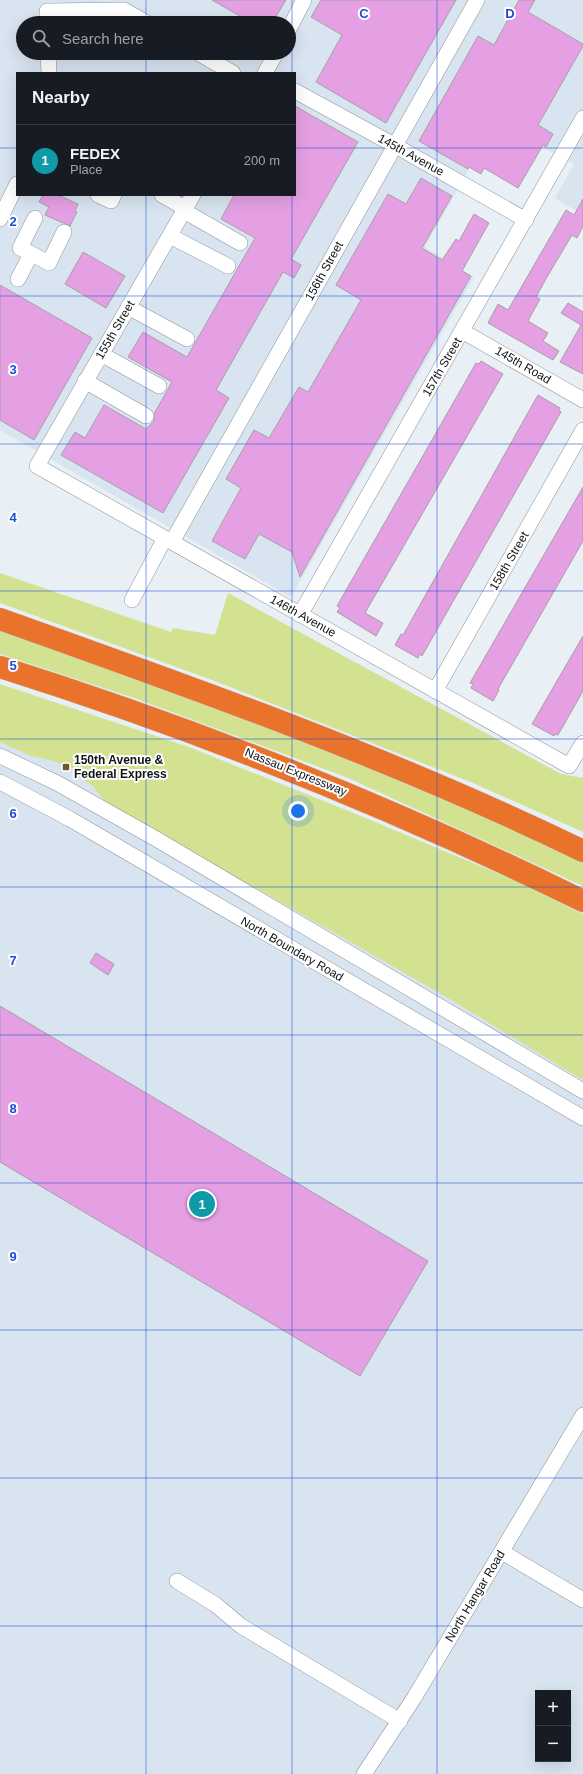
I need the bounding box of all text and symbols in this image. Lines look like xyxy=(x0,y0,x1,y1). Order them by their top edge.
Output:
text: C xyxy=(359,6,369,21)
text: D xyxy=(505,6,515,21)
search box xyxy=(16,16,296,60)
icon: search xyxy=(30,27,52,49)
text: Search here xyxy=(62,30,144,47)
text: Nearby xyxy=(32,88,90,107)
street label: 145th Avenue xyxy=(376,131,447,179)
text: FEDEX xyxy=(70,145,120,162)
text: 1 xyxy=(41,153,49,168)
text: 200 m xyxy=(244,153,280,168)
text: Place xyxy=(70,162,103,177)
text: 2 xyxy=(9,214,17,229)
street label: 156th Street xyxy=(302,238,346,303)
street label: 155th Street xyxy=(93,298,138,362)
street label: 157th Street xyxy=(420,335,465,399)
street label: 145th Road xyxy=(493,343,553,387)
text: 3 xyxy=(9,362,17,377)
text: 4 xyxy=(9,510,17,525)
street label: 158th Street xyxy=(487,529,532,593)
street label: 146th Avenue xyxy=(268,592,339,640)
text: 5 xyxy=(9,658,17,673)
street label: Nassau Expressway xyxy=(243,745,349,799)
place label: 150th Avenue & Federal Express xyxy=(74,753,167,781)
marker: 150th Avenue & Federal Express xyxy=(61,762,71,772)
your location xyxy=(288,801,308,821)
text: 6 xyxy=(9,806,17,821)
street label: North Boundary Road xyxy=(238,914,346,984)
text: 7 xyxy=(9,953,17,968)
text: 8 xyxy=(9,1101,17,1116)
pin: 1 xyxy=(189,1189,215,1219)
text: 9 xyxy=(9,1249,17,1264)
street label: North Hangar Road xyxy=(442,1548,508,1644)
map controls xyxy=(535,1690,571,1762)
button: + xyxy=(535,1690,571,1726)
button: − xyxy=(535,1726,571,1762)

